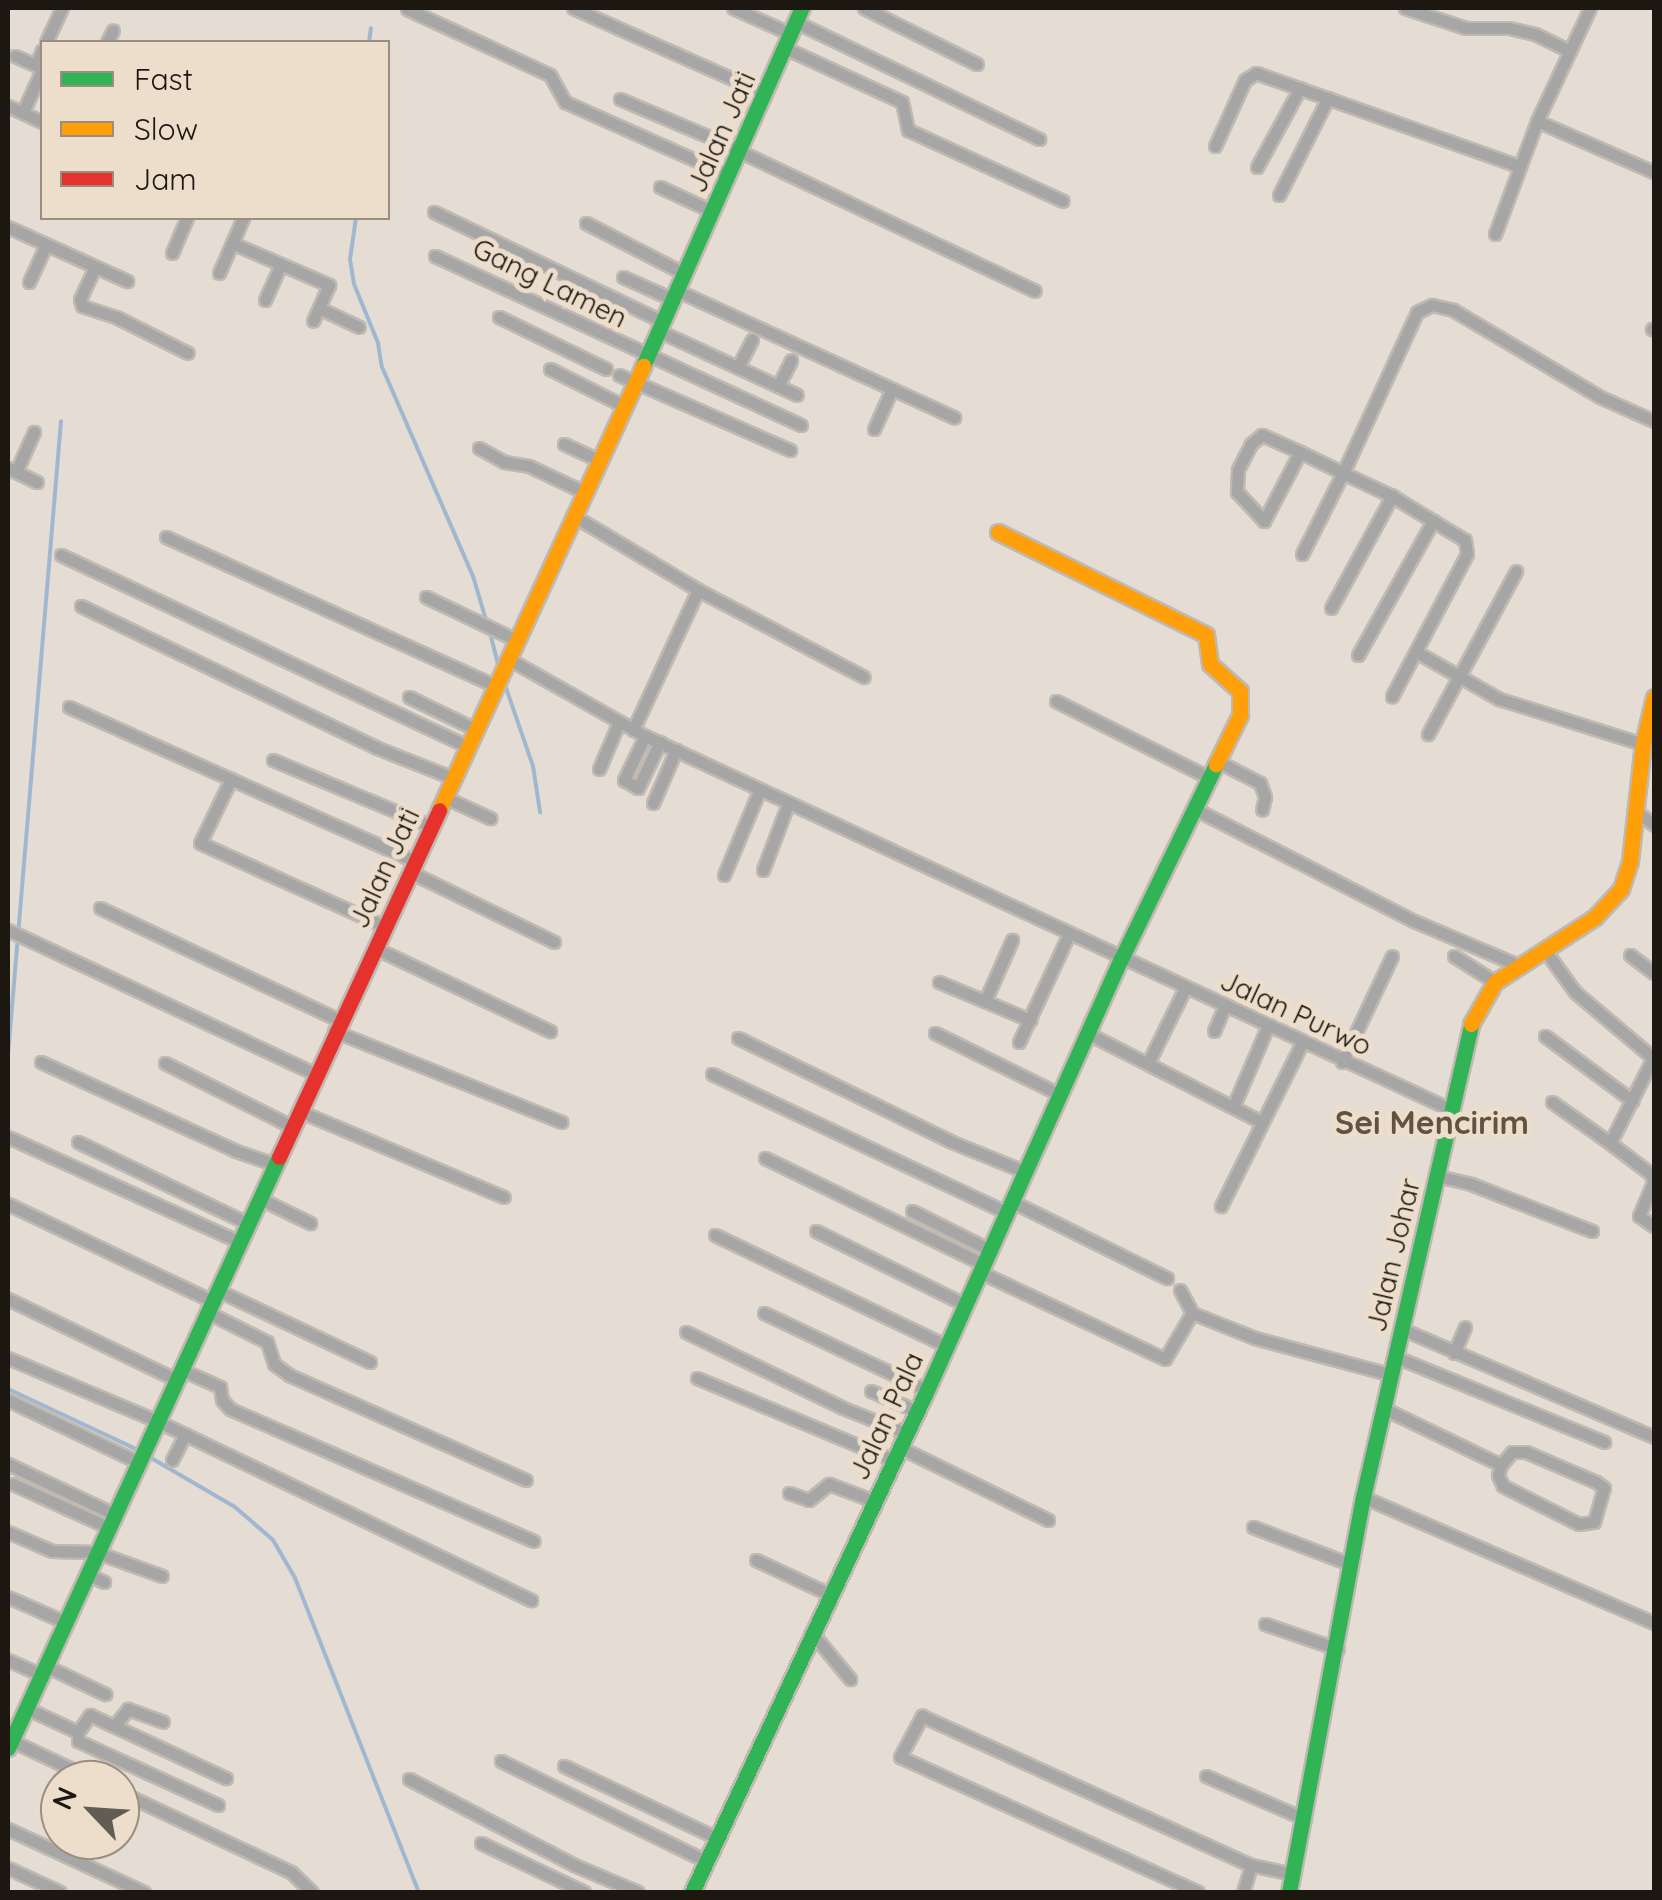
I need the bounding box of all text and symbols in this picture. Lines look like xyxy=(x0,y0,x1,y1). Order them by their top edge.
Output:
legend xyxy=(40,40,390,220)
text: Fast xyxy=(134,60,193,98)
street label: Jalan Jati xyxy=(679,66,763,198)
text: Slow xyxy=(134,110,198,148)
text: Jam xyxy=(134,160,197,198)
street label: Gang Lamen xyxy=(467,231,633,335)
street label: Jalan Jati xyxy=(342,803,426,933)
street label: Jalan Purwo xyxy=(1215,963,1377,1063)
district label: Sei Mencirim xyxy=(1335,1103,1529,1141)
street label: Jalan Johar xyxy=(1359,1175,1427,1335)
street label: Jalan Pala xyxy=(842,1347,930,1485)
north arrow xyxy=(40,1760,140,1860)
text: N xyxy=(44,1781,84,1815)

